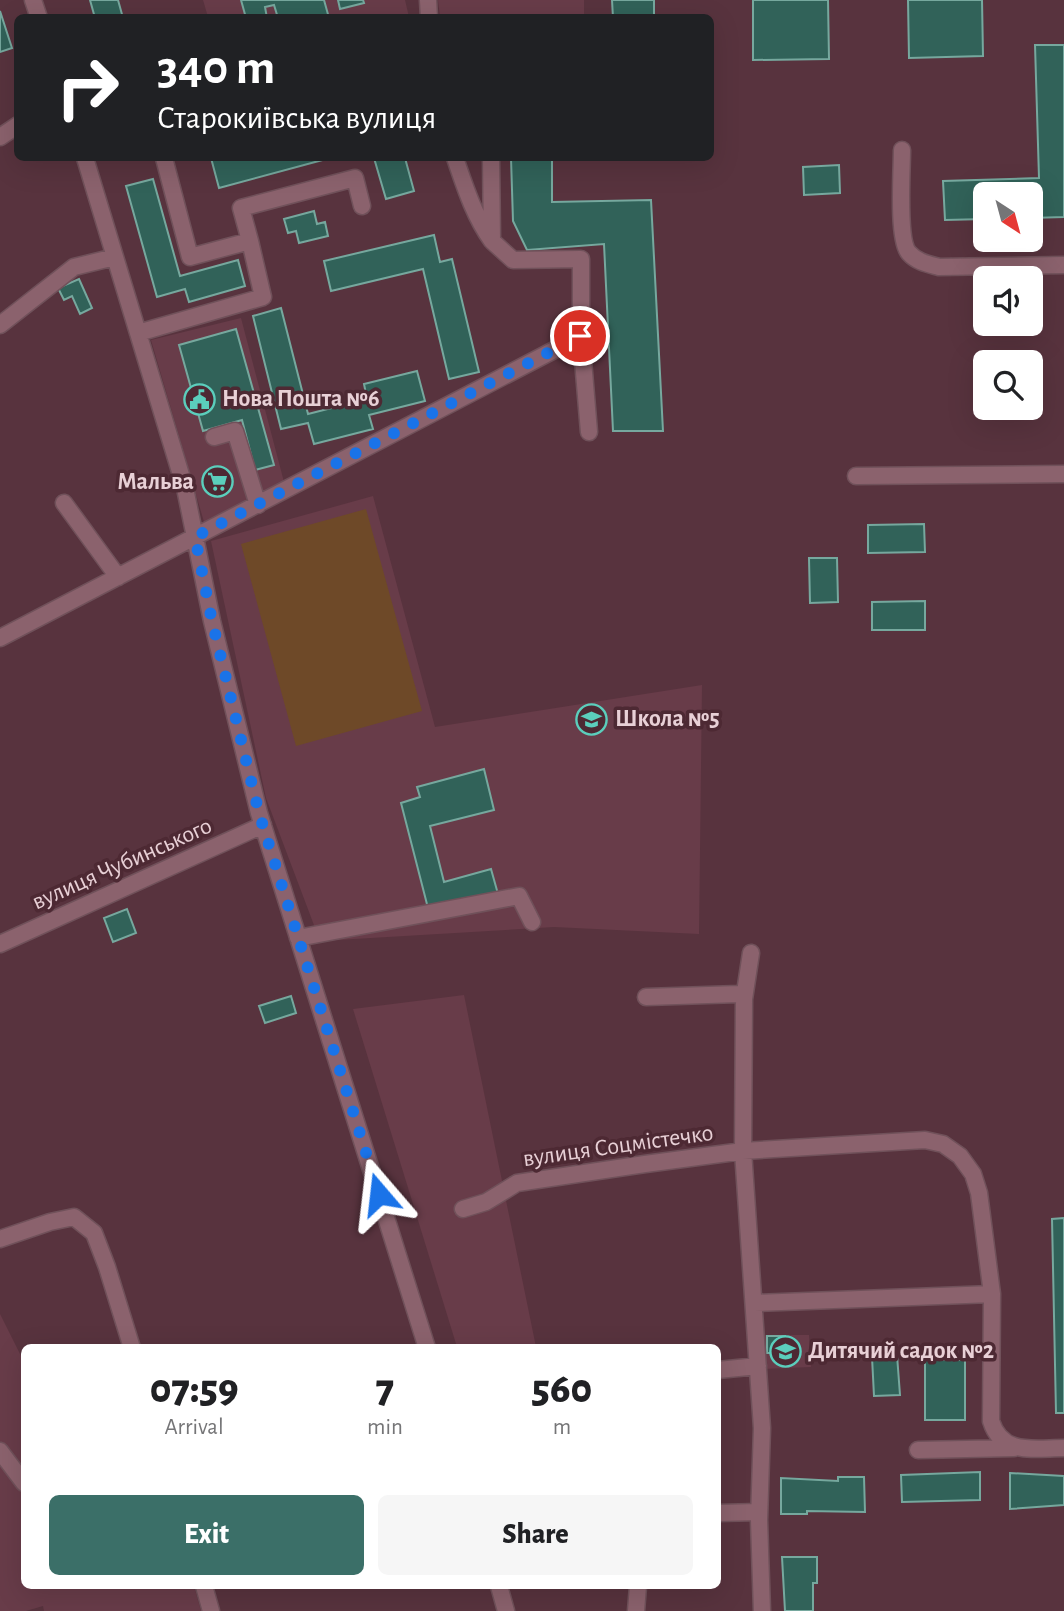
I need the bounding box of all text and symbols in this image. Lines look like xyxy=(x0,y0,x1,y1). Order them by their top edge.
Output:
icon: right xyxy=(42,42,133,133)
text: 340 m xyxy=(157,44,275,93)
text: Старокиївська вулиця xyxy=(157,102,436,134)
north arrow xyxy=(973,182,1043,252)
map controls xyxy=(973,182,1043,420)
button: sound xyxy=(973,266,1043,336)
pin xyxy=(550,306,610,366)
icon: arrive xyxy=(561,317,599,355)
button: search xyxy=(973,350,1043,420)
public building icon: Нова Пошта №6 xyxy=(182,382,216,416)
place label: Нова Пошта №6 xyxy=(222,387,380,411)
supermarket icon: Мальва xyxy=(200,465,234,499)
place label: Мальва xyxy=(117,470,194,494)
school or university icon: Школа №5 xyxy=(575,702,609,736)
place label: Школа №5 xyxy=(615,707,720,731)
street label: вулиця Чубинського xyxy=(29,814,215,914)
street label: вулиця Соцмістечко xyxy=(521,1121,715,1171)
position arrow xyxy=(342,1157,416,1231)
school or university icon: Дитячий садок №2 xyxy=(768,1334,802,1368)
place label: Дитячий садок №2 xyxy=(808,1339,994,1363)
text: 07:59 xyxy=(150,1368,238,1410)
text: 7 xyxy=(376,1368,394,1410)
text: 560 xyxy=(532,1368,592,1410)
text: Arrival xyxy=(164,1416,224,1439)
text: min xyxy=(367,1416,403,1439)
text: m xyxy=(553,1416,571,1439)
button: Exit xyxy=(49,1495,364,1575)
button: Share xyxy=(378,1495,693,1575)

